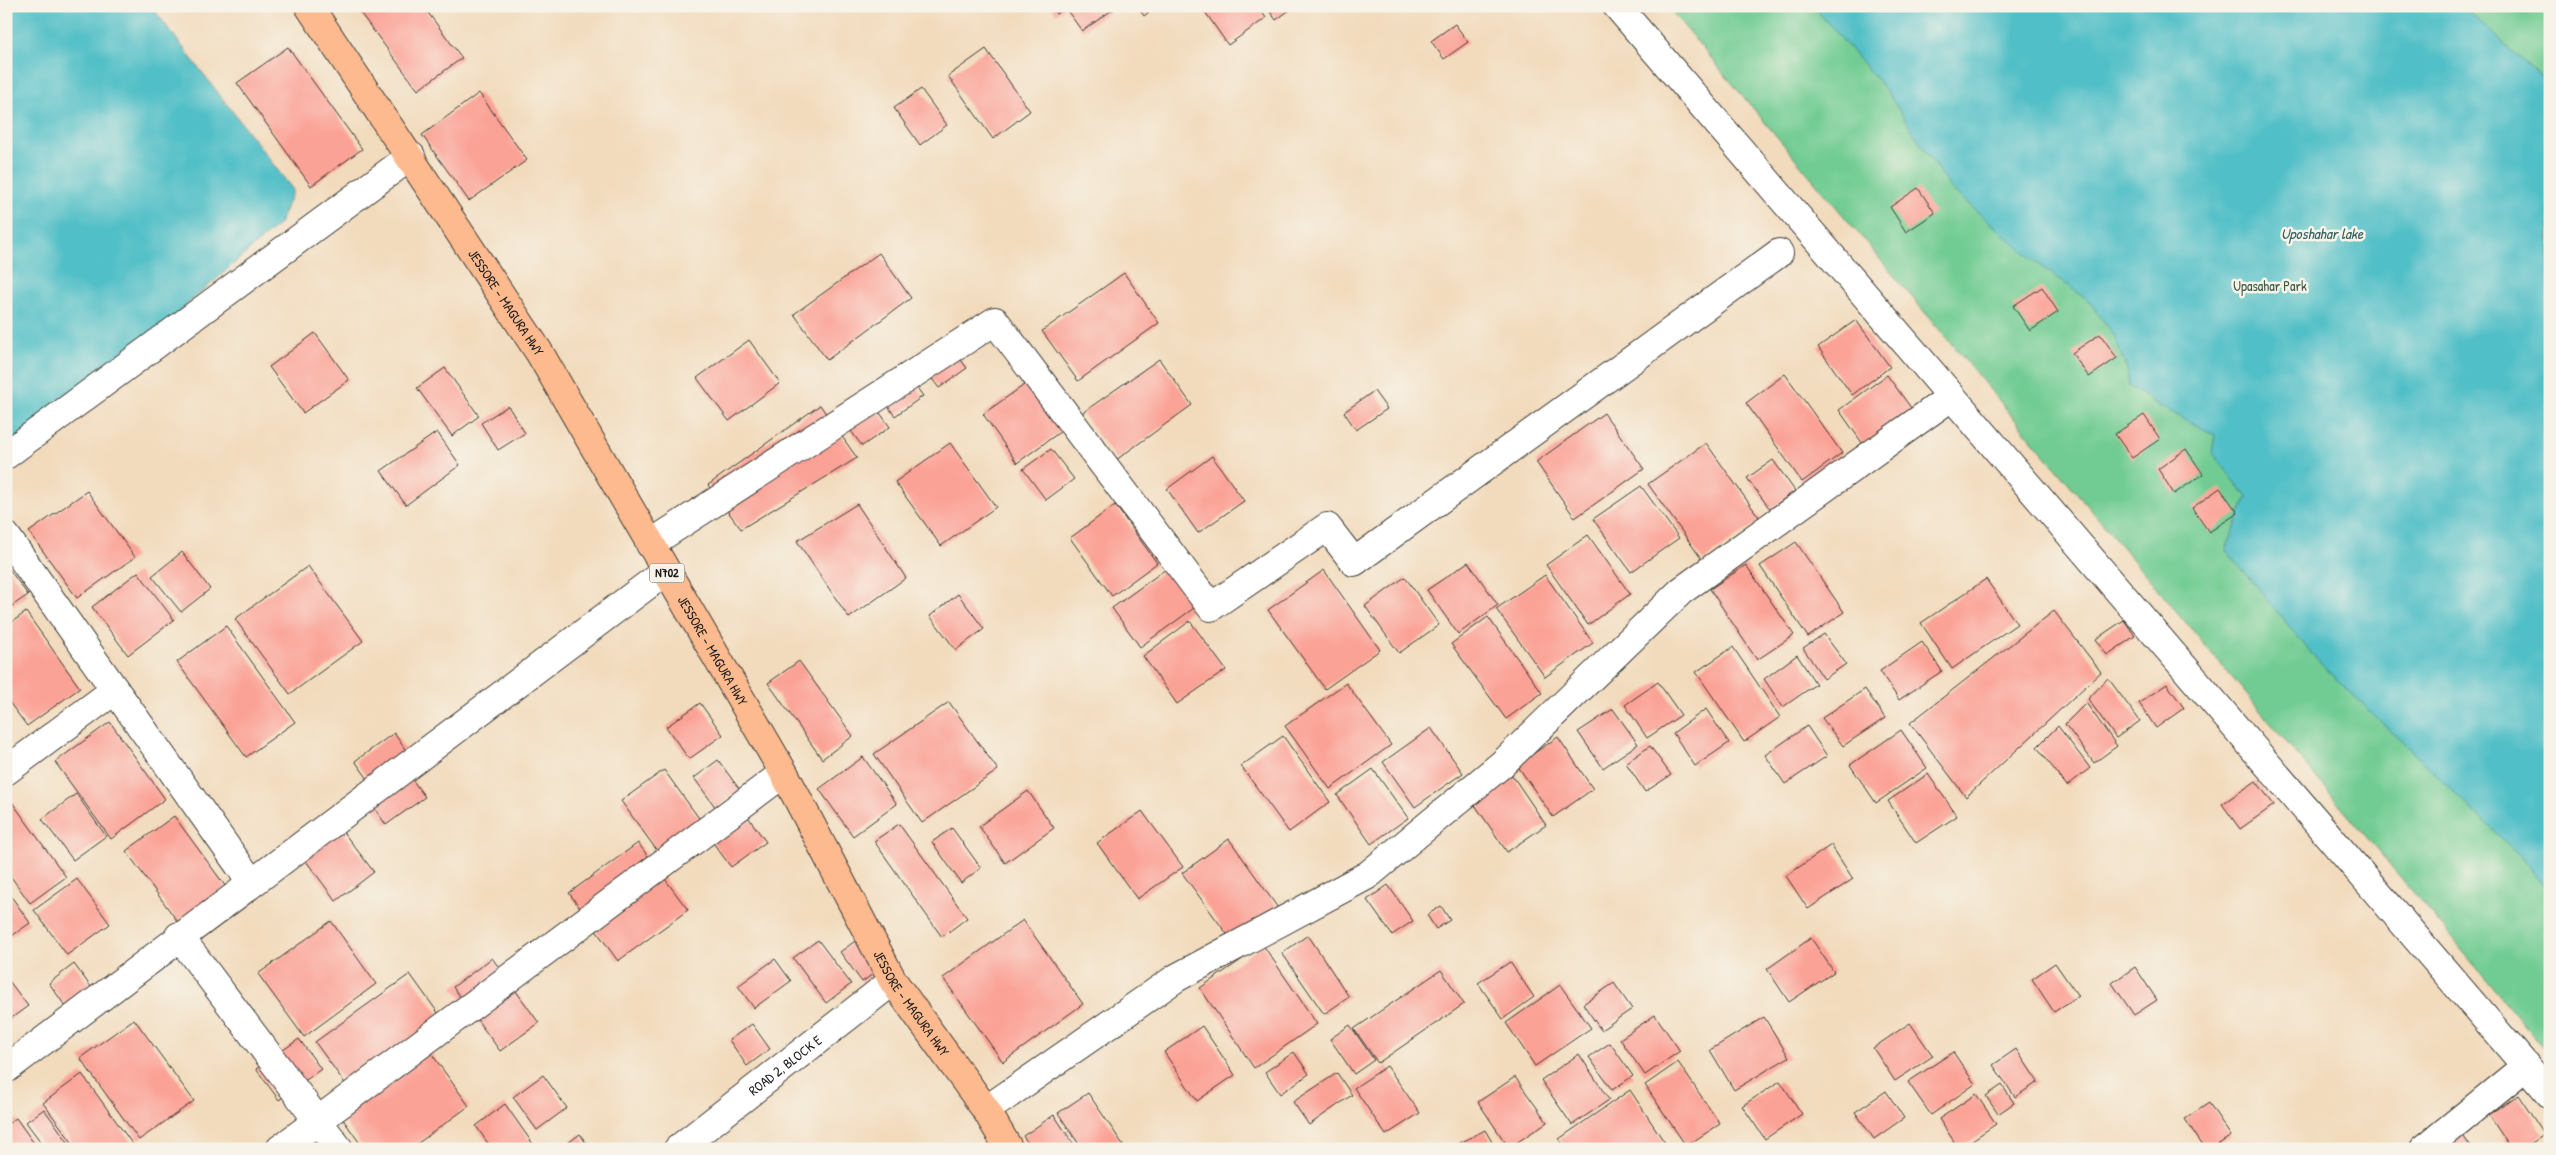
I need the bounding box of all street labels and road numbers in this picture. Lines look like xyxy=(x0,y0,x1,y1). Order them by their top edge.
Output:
street label: JESSORE - MAGURA HWY xyxy=(464,245,549,360)
road number: N702 xyxy=(650,564,684,582)
street label: JESSORE - MAGURA HWY xyxy=(674,592,753,710)
street label: JESSORE - MAGURA HWY xyxy=(869,947,955,1060)
street label: ROAD 2, BLOCK E xyxy=(744,1030,825,1099)

